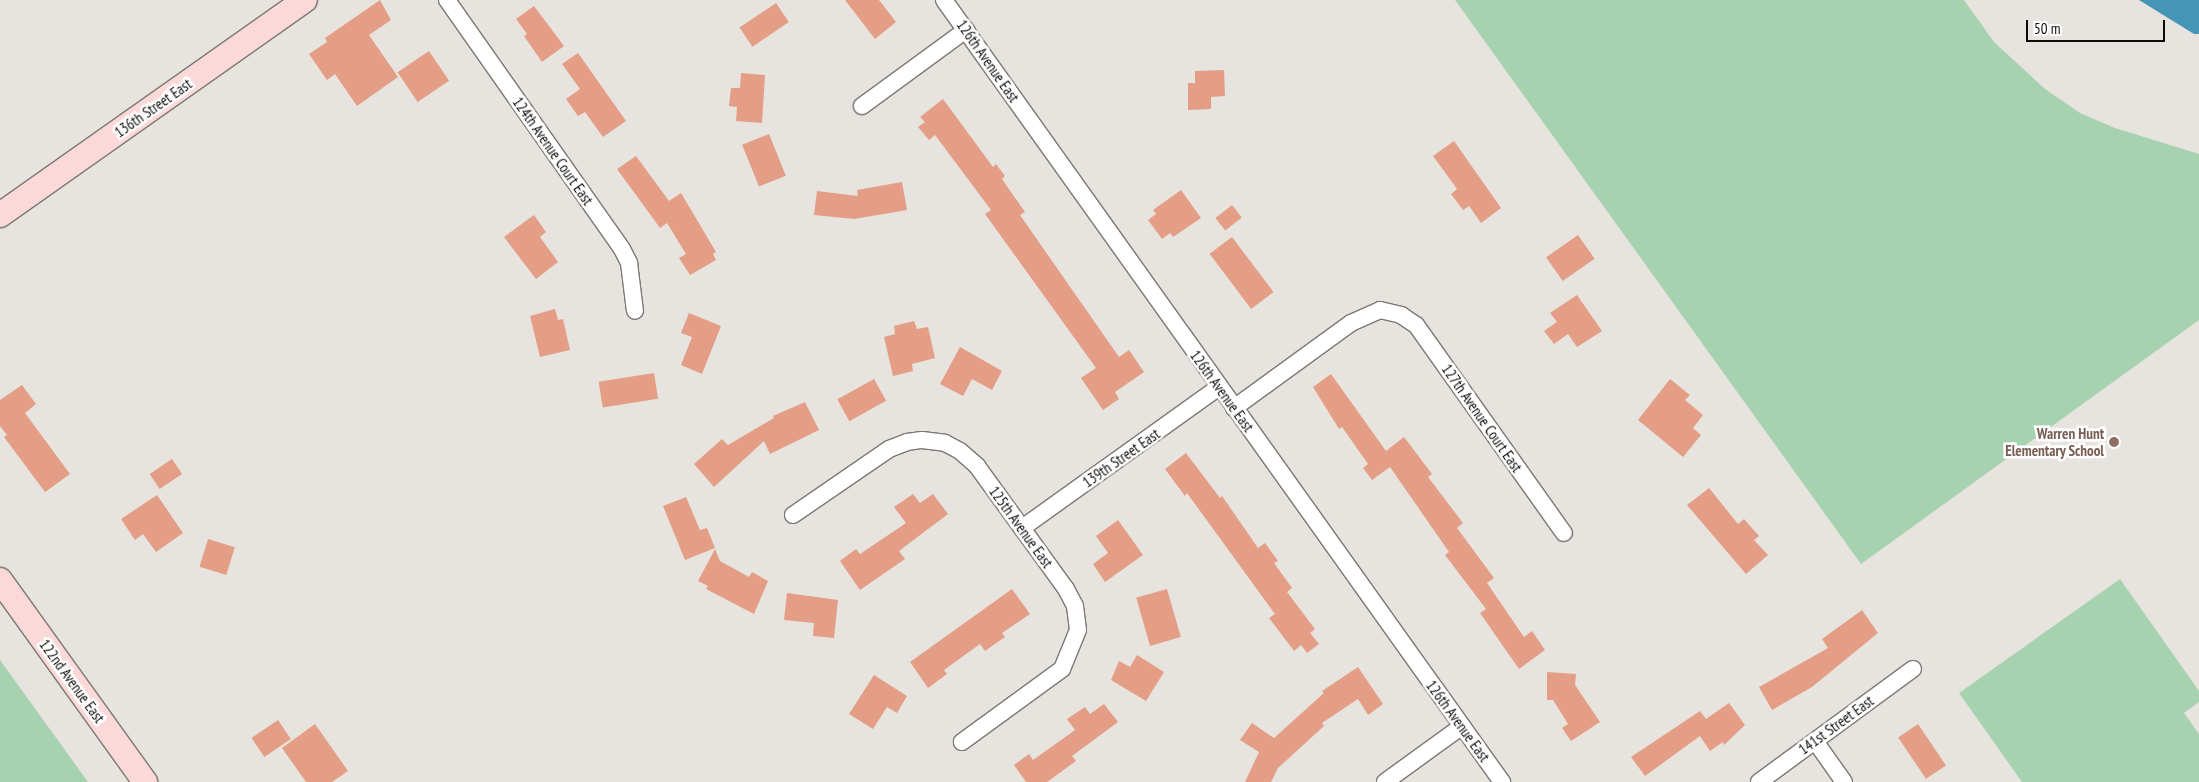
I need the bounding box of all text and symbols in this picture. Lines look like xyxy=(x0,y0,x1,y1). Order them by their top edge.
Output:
scale bar xyxy=(2029,10,2168,42)
street label: 126th Avenue East xyxy=(953,16,1023,106)
text: 50 m xyxy=(2034,19,2060,38)
street label: 136th Street East xyxy=(111,75,195,141)
street label: 124th Avenue Court East xyxy=(509,93,597,209)
street label: 126th Avenue East xyxy=(1186,347,1258,435)
street label: 127th Avenue Court East xyxy=(1438,360,1526,476)
place label: Warren Hunt Elementary School xyxy=(2005,424,2104,459)
street label: 139th Street East xyxy=(1079,425,1163,491)
marker: Warren Hunt Elementary School xyxy=(2108,436,2120,448)
street label: 125th Avenue East xyxy=(985,483,1057,571)
street label: 122nd Avenue East xyxy=(36,636,108,726)
street label: 126th Avenue East xyxy=(1422,677,1494,765)
street label: 141st Street East xyxy=(1795,692,1877,758)

